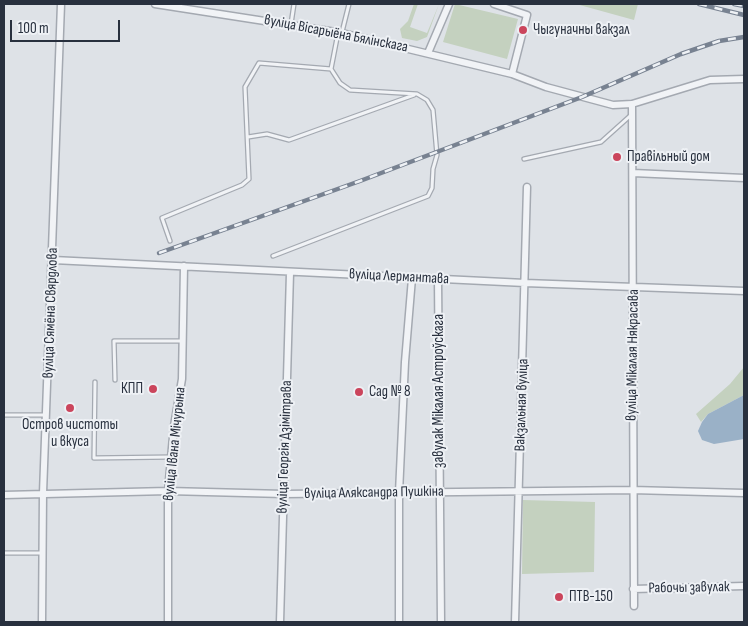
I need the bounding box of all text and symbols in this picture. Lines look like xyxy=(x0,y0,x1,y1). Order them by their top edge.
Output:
scale bar xyxy=(12,10,122,42)
street label: вуліца Вісарыёна Бялінскага xyxy=(263,11,409,57)
text: 100 m xyxy=(18,19,49,38)
place label: Чыгуначны вакзал xyxy=(533,21,630,39)
marker: Чыгуначны вакзал xyxy=(517,24,529,36)
place label: Правільный дом xyxy=(627,148,710,166)
marker: Правільный дом xyxy=(611,151,623,163)
street label: вуліца Сямёна Свярдлова xyxy=(40,247,62,379)
street label: вуліца Лермантава xyxy=(349,265,449,289)
street label: вуліца Мікалая Някрасава xyxy=(623,289,643,421)
street label: завулак Мікалая Астроўскага xyxy=(430,314,448,468)
street label: Вакзальная вуліца xyxy=(511,358,533,452)
place label: КПП xyxy=(121,380,143,398)
street label: вуліца Георгія Дзімітрава xyxy=(274,380,296,514)
marker: КПП xyxy=(147,383,159,395)
place label: Сад № 8 xyxy=(369,383,411,401)
street label: вуліца Івана Мічурына xyxy=(160,386,190,502)
marker: Сад № 8 xyxy=(353,386,365,398)
marker: Остров чистоты и вкуса xyxy=(64,402,76,414)
place label: Остров чистоты и вкуса xyxy=(22,416,118,451)
street label: вуліца Аляксандра Пушкіна xyxy=(304,483,444,503)
street label: Рабочы завулак xyxy=(648,578,730,598)
place label: ПТВ-150 xyxy=(569,588,613,606)
marker: ПТВ-150 xyxy=(553,591,565,603)

